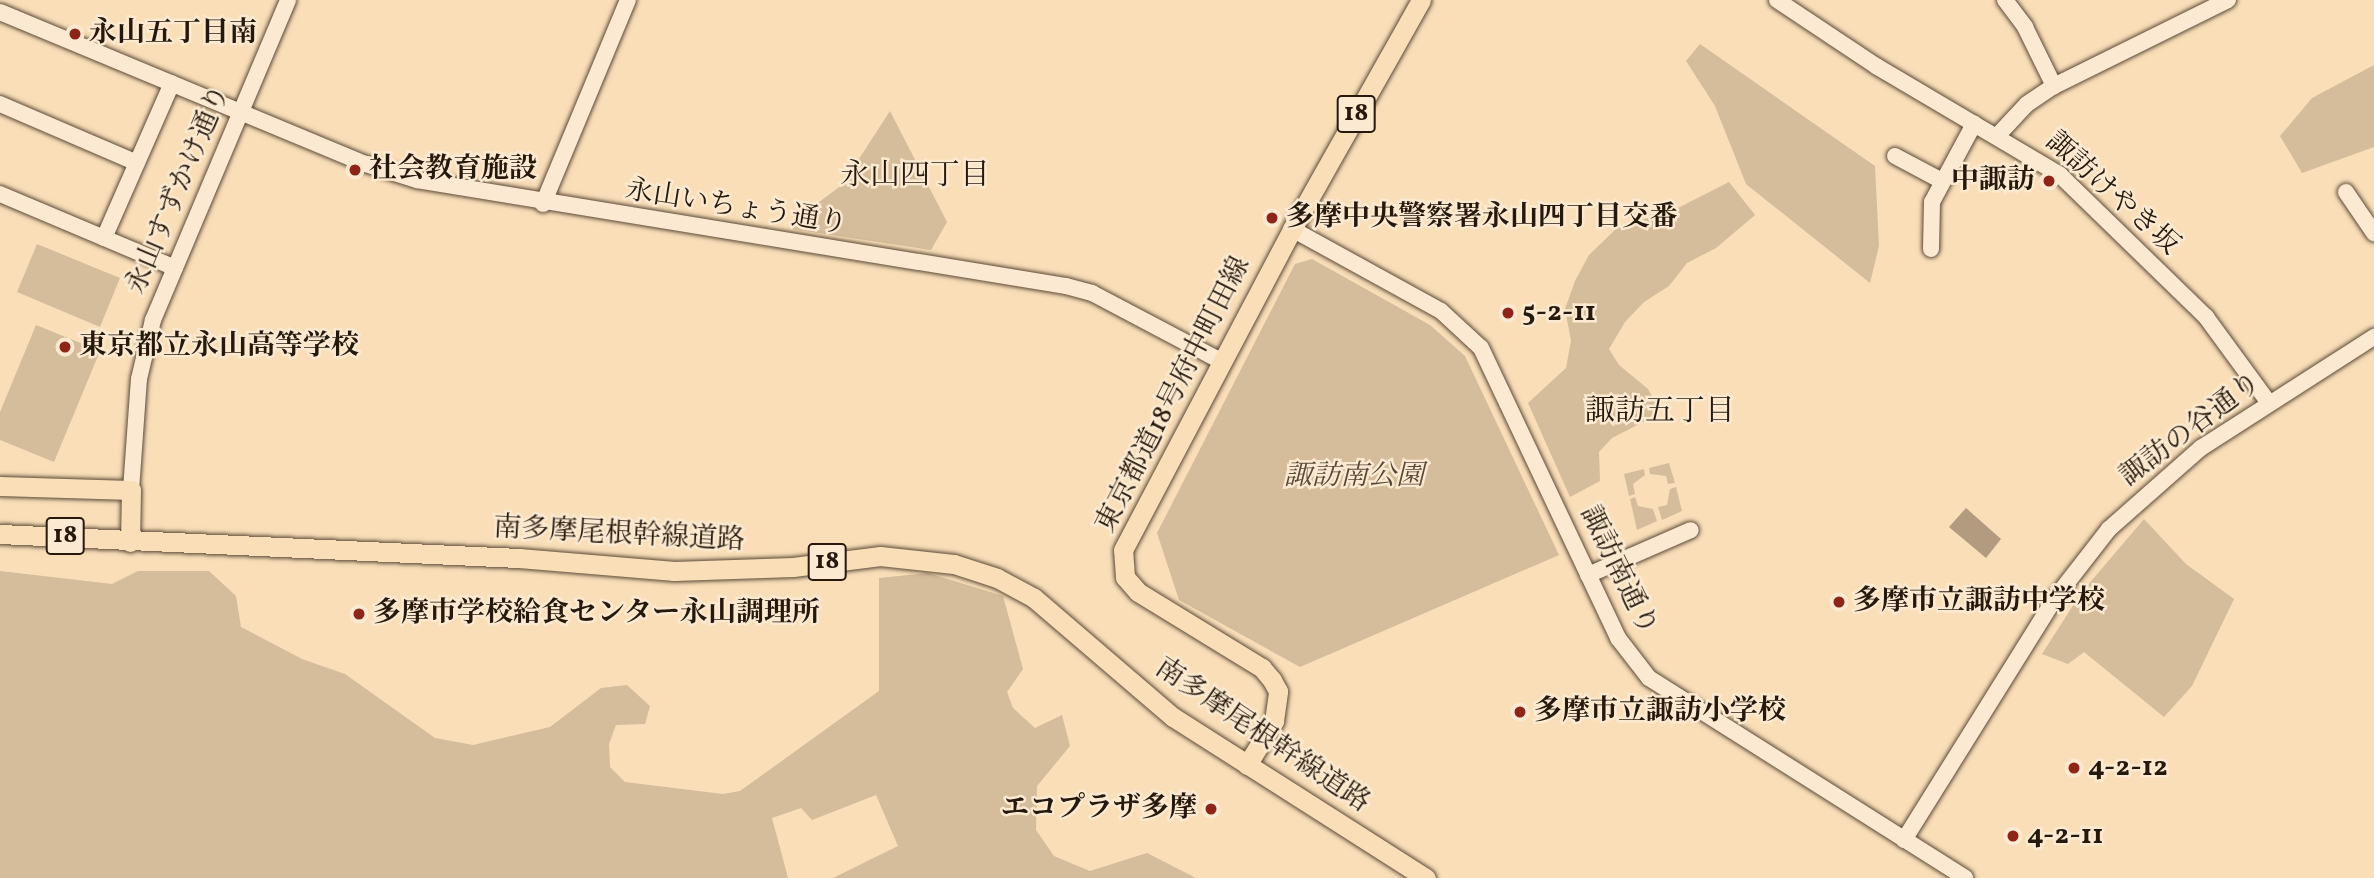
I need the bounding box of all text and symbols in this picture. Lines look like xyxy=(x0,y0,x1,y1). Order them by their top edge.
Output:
place label: 永山五丁目南 xyxy=(89,17,257,51)
marker: 永山五丁目南 xyxy=(67,26,83,42)
street label: 永山すずかけ通り xyxy=(120,80,238,300)
road number: 18 xyxy=(1335,91,1377,136)
street label: 諏訪けやき坂 xyxy=(2038,125,2186,263)
place label: 社会教育施設 xyxy=(369,153,537,187)
district label: 永山四丁目 xyxy=(840,158,990,194)
marker: 社会教育施設 xyxy=(347,162,363,178)
place label: 中諏訪 xyxy=(1951,164,2035,198)
marker: 中諏訪 xyxy=(2041,173,2057,189)
street label: 永山いちょう通り xyxy=(623,174,849,242)
place label: 多摩中央警察署永山四丁目交番 xyxy=(1286,201,1678,235)
marker: 多摩中央警察署永山四丁目交番 xyxy=(1264,210,1280,226)
street label: 東京都道18号府中町田線 xyxy=(1090,251,1258,539)
place label: 5-2-11 xyxy=(1522,296,1596,330)
marker: 5-2-11 xyxy=(1500,305,1516,321)
place label: 東京都立永山高等学校 xyxy=(79,330,359,364)
marker: 東京都立永山高等学校 xyxy=(57,339,73,355)
street label: 諏訪の谷通り xyxy=(2114,366,2268,494)
district label: 諏訪五丁目 xyxy=(1585,394,1735,430)
park label: 諏訪南公園 xyxy=(1284,460,1424,494)
street label: 諏訪南通り xyxy=(1572,501,1664,641)
street label: 南多摩尾根幹線道路 xyxy=(492,512,746,558)
road number: 18 xyxy=(44,514,86,558)
road number: 18 xyxy=(806,540,848,584)
place label: 多摩市立諏訪中学校 xyxy=(1853,585,2105,619)
marker: 多摩市立諏訪中学校 xyxy=(1831,594,1847,610)
place label: 多摩市学校給食センター永山調理所 xyxy=(373,597,821,631)
marker: 多摩市学校給食センター永山調理所 xyxy=(351,606,367,622)
street label: 南多摩尾根幹線道路 xyxy=(1148,652,1376,820)
place label: 多摩市立諏訪小学校 xyxy=(1534,695,1786,729)
marker: 多摩市立諏訪小学校 xyxy=(1512,704,1528,720)
place label: 4-2-12 xyxy=(2088,751,2168,785)
marker: 4-2-12 xyxy=(2066,760,2082,776)
place label: エコプラザ多摩 xyxy=(1001,792,1197,826)
marker: エコプラザ多摩 xyxy=(1203,801,1219,817)
place label: 4-2-11 xyxy=(2027,819,2103,853)
marker: 4-2-11 xyxy=(2005,828,2021,844)

